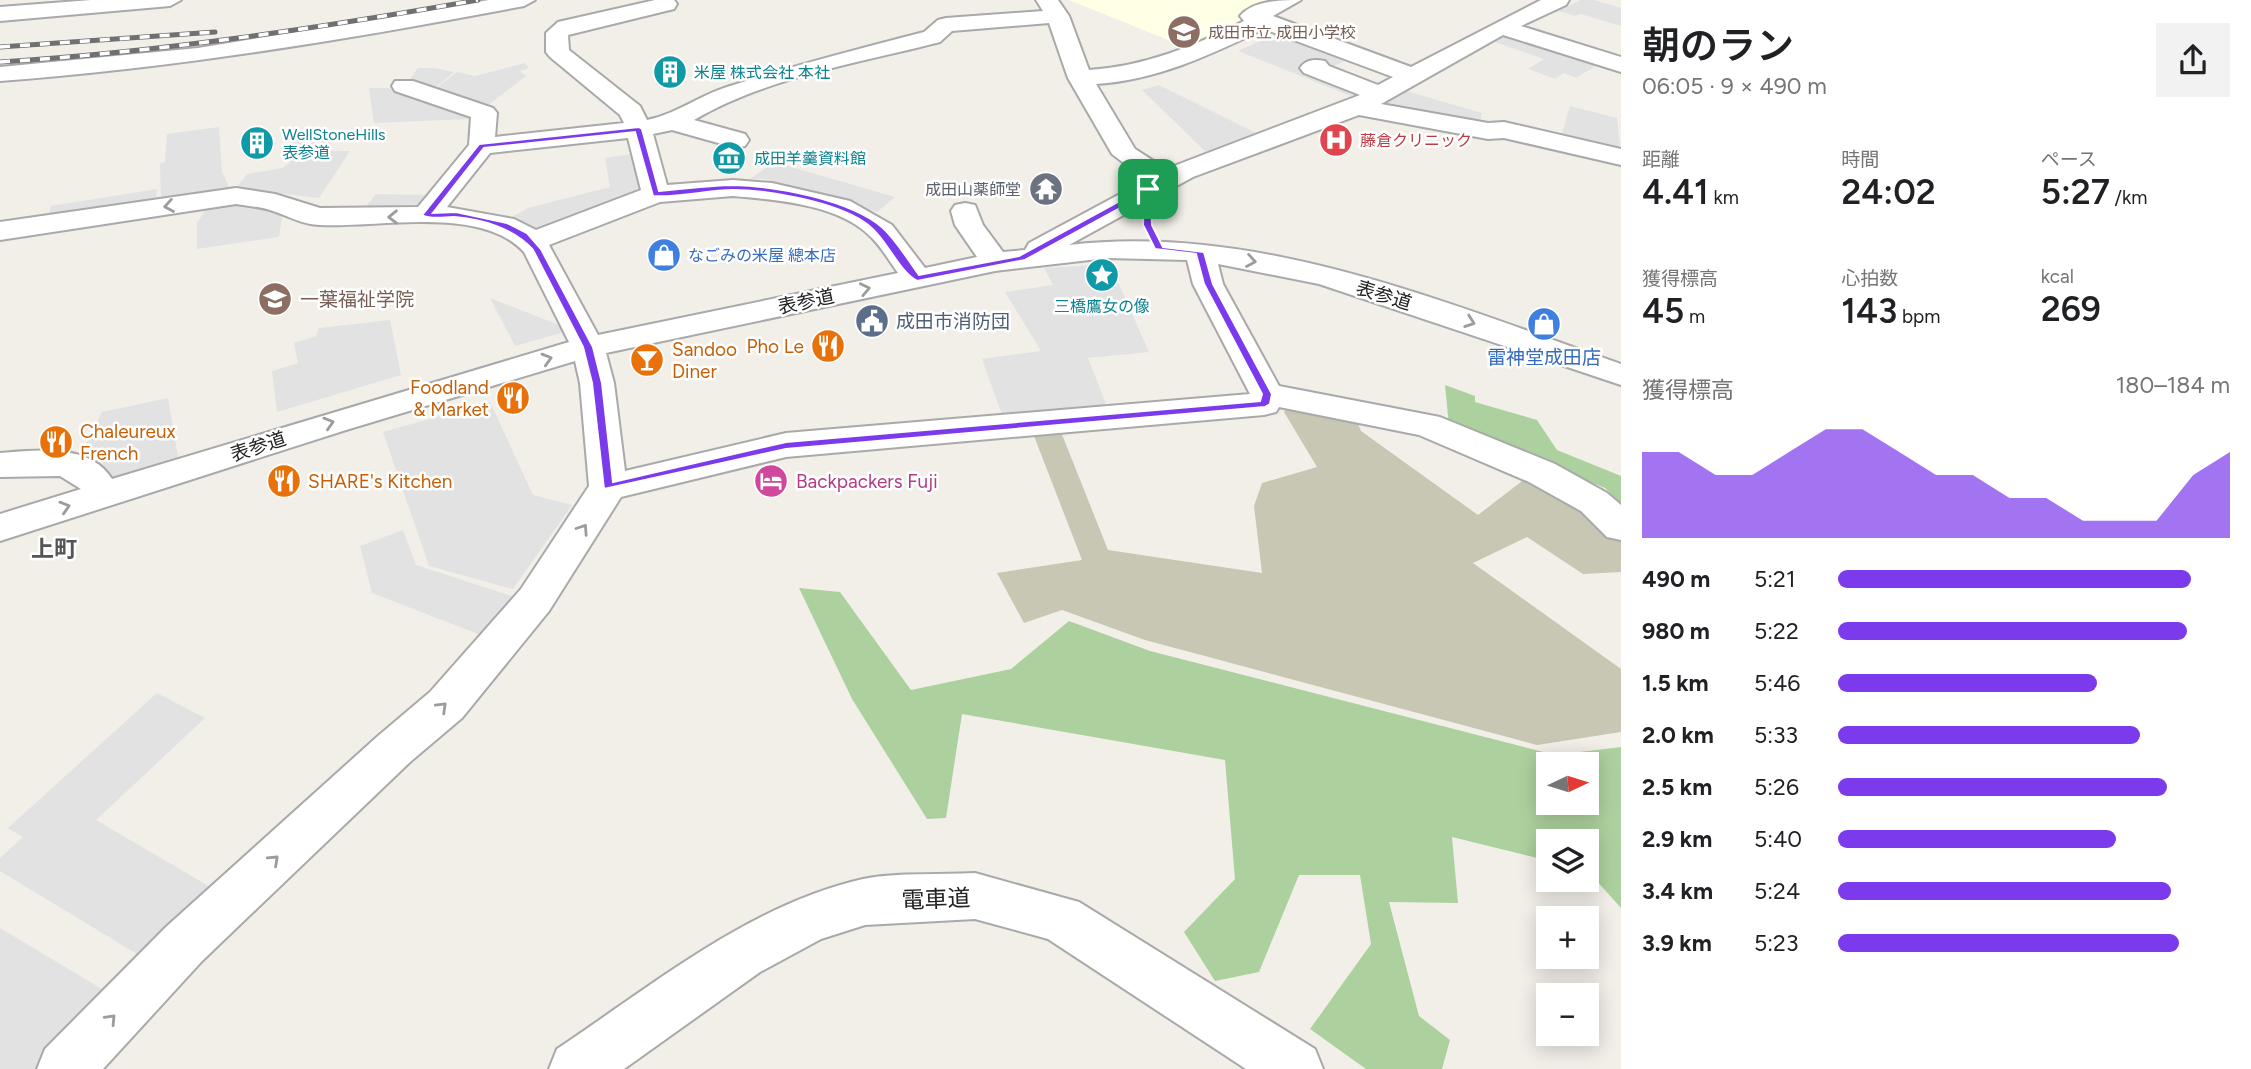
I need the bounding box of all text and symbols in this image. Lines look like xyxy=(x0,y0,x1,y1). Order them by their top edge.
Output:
school or university icon: 成田市立 成田小学校 xyxy=(1165,13,1203,51)
place label: 成田市立 成田小学校 xyxy=(1208,23,1356,42)
text: 朝のラン xyxy=(1642,23,1794,69)
button: share xyxy=(2156,23,2230,97)
building icon: 米屋 株式会社 本社 xyxy=(651,53,689,91)
place label: 米屋 株式会社 本社 xyxy=(694,63,830,82)
text: 06:05 · 9 × 490 m xyxy=(1642,72,1827,100)
hospital icon: 藤倉クリニック xyxy=(1317,121,1355,159)
building icon: WellStoneHills 表参道 xyxy=(238,124,276,162)
place label: WellStoneHills 表参道 xyxy=(282,125,386,162)
place label: 藤倉クリニック xyxy=(1360,131,1472,150)
museum icon: 成田羊羹資料館 xyxy=(710,139,748,177)
text: 距離 xyxy=(1642,148,1680,171)
text: 時間 xyxy=(1841,148,1879,171)
text: ペース xyxy=(2041,148,2097,171)
place label: 成田羊羹資料館 xyxy=(754,149,866,168)
pin xyxy=(1118,159,1178,219)
temple icon: 成田山薬師堂 xyxy=(1027,170,1065,208)
icon: arrive xyxy=(1129,170,1167,208)
text: 4.41 xyxy=(1642,171,1709,213)
text: 24:02 xyxy=(1841,171,1936,213)
text: 5:27 xyxy=(2041,171,2110,213)
place label: 成田山薬師堂 xyxy=(925,180,1021,199)
text: km xyxy=(1709,186,1739,209)
text: /km xyxy=(2110,186,2147,209)
one-way arrow xyxy=(164,198,175,213)
one-way arrow xyxy=(387,210,398,225)
shop icon: なごみの米屋 總本店 xyxy=(645,236,683,274)
place label: なごみの米屋 總本店 xyxy=(688,246,836,265)
one-way arrow xyxy=(1245,253,1257,268)
place icon: 三橋鷹女の像 xyxy=(1083,256,1121,294)
text: kcal xyxy=(2041,265,2074,288)
text: 獲得標高 xyxy=(1642,267,1718,290)
text: 心拍数 xyxy=(1841,267,1898,290)
street label: 表参道 xyxy=(1353,276,1414,315)
school or university icon: 一葉福祉学院 xyxy=(256,280,294,318)
one-way arrow xyxy=(859,283,871,298)
street label: 表参道 xyxy=(776,284,836,319)
place label: 一葉福祉学院 xyxy=(300,288,414,311)
text: 269 xyxy=(2041,288,2101,330)
text: 45 xyxy=(1642,290,1684,332)
text: 143 xyxy=(1841,290,1897,332)
place label: 三橋鷹女の像 xyxy=(1054,297,1150,316)
public building icon: 成田市消防団 xyxy=(853,302,891,340)
shop icon: 雷神堂成田店 xyxy=(1525,305,1563,343)
text: m xyxy=(1684,305,1705,328)
text: bpm xyxy=(1897,305,1941,328)
place label: 成田市消防団 xyxy=(896,310,1010,333)
one-way arrow xyxy=(1464,314,1476,328)
restaurant icon: Pho Le xyxy=(809,327,847,365)
place label: Pho Le xyxy=(746,335,804,358)
place label: Sandoo Diner xyxy=(672,338,737,383)
bar icon: Sandoo Diner xyxy=(628,341,666,379)
place label: 雷神堂成田店 xyxy=(1487,346,1601,369)
one-way arrow xyxy=(541,353,553,368)
text: 180–184 m xyxy=(2116,371,2230,399)
place label: Foodland & Market xyxy=(410,376,489,421)
text: 獲得標高 xyxy=(1642,376,1734,404)
restaurant icon: Foodland & Market xyxy=(494,379,532,417)
one-way arrow xyxy=(322,417,334,432)
place label: Chaleureux French xyxy=(80,420,176,465)
restaurant icon: Chaleureux French xyxy=(37,423,75,461)
street label: 表参道 xyxy=(227,427,289,466)
restaurant icon: SHARE's Kitchen xyxy=(265,462,303,500)
hotel icon: Backpackers Fuji xyxy=(752,462,790,500)
place label: SHARE's Kitchen xyxy=(308,470,452,493)
place label: Backpackers Fuji xyxy=(796,470,938,493)
one-way arrow xyxy=(59,501,71,516)
one-way arrow xyxy=(575,524,587,537)
district label: 上町 xyxy=(31,535,77,563)
text: 490 m xyxy=(1642,565,1710,593)
text: 5:21 xyxy=(1754,565,1795,593)
text: 980 m xyxy=(1642,617,1710,645)
text: 5:22 xyxy=(1754,617,1799,645)
text: 1.5 km xyxy=(1642,669,1709,697)
text: 5:46 xyxy=(1754,669,1800,697)
one-way arrow xyxy=(434,703,447,716)
text: 2.0 km xyxy=(1642,721,1714,749)
text: 5:33 xyxy=(1754,721,1798,749)
north arrow xyxy=(1536,752,1600,816)
map controls xyxy=(1536,752,1599,1046)
text: 2.5 km xyxy=(1642,773,1712,801)
text: 5:26 xyxy=(1754,773,1799,801)
text: 2.9 km xyxy=(1642,825,1712,853)
text: 5:40 xyxy=(1754,825,1802,853)
button: layers xyxy=(1536,829,1599,892)
one-way arrow xyxy=(266,856,279,869)
text: 3.4 km xyxy=(1642,877,1713,905)
text: 5:24 xyxy=(1754,877,1800,905)
street label: 電車道 xyxy=(901,884,971,914)
button: + xyxy=(1536,906,1599,969)
text: 3.9 km xyxy=(1642,929,1712,957)
text: 5:23 xyxy=(1754,929,1798,957)
button: − xyxy=(1536,983,1599,1046)
one-way arrow xyxy=(103,1014,115,1027)

